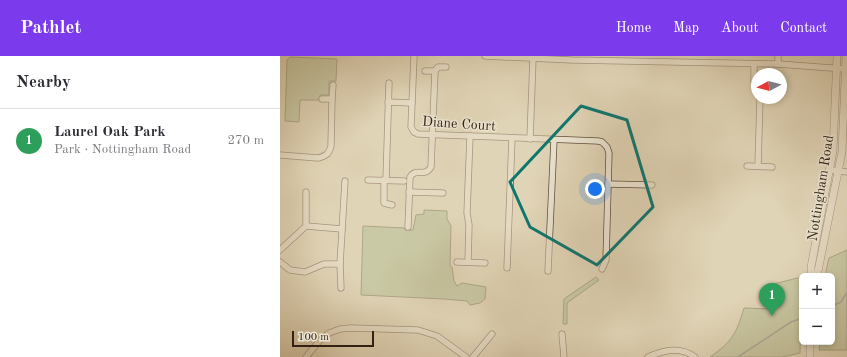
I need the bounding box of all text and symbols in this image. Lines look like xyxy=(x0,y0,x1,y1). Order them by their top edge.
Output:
text: Pathlet xyxy=(20,19,81,38)
text: Home xyxy=(616,21,651,35)
text: Map xyxy=(673,21,699,35)
text: About xyxy=(721,21,758,35)
text: Contact xyxy=(780,21,827,35)
north arrow xyxy=(751,68,787,104)
text: Nearby xyxy=(16,74,71,91)
street label: Diane Court xyxy=(422,114,496,134)
text: Laurel Oak Park xyxy=(54,125,166,140)
text: 1 xyxy=(25,134,33,147)
text: 270 m xyxy=(227,134,264,147)
street label: Nottingham Road xyxy=(806,134,836,242)
text: Park · Nottingham Road xyxy=(54,143,191,156)
your location xyxy=(585,179,605,199)
map controls xyxy=(799,273,835,345)
button: + xyxy=(799,273,835,309)
pin: 1 xyxy=(759,283,785,316)
button: − xyxy=(799,309,835,345)
scale bar xyxy=(292,329,374,348)
text: 100 m xyxy=(298,332,329,343)

